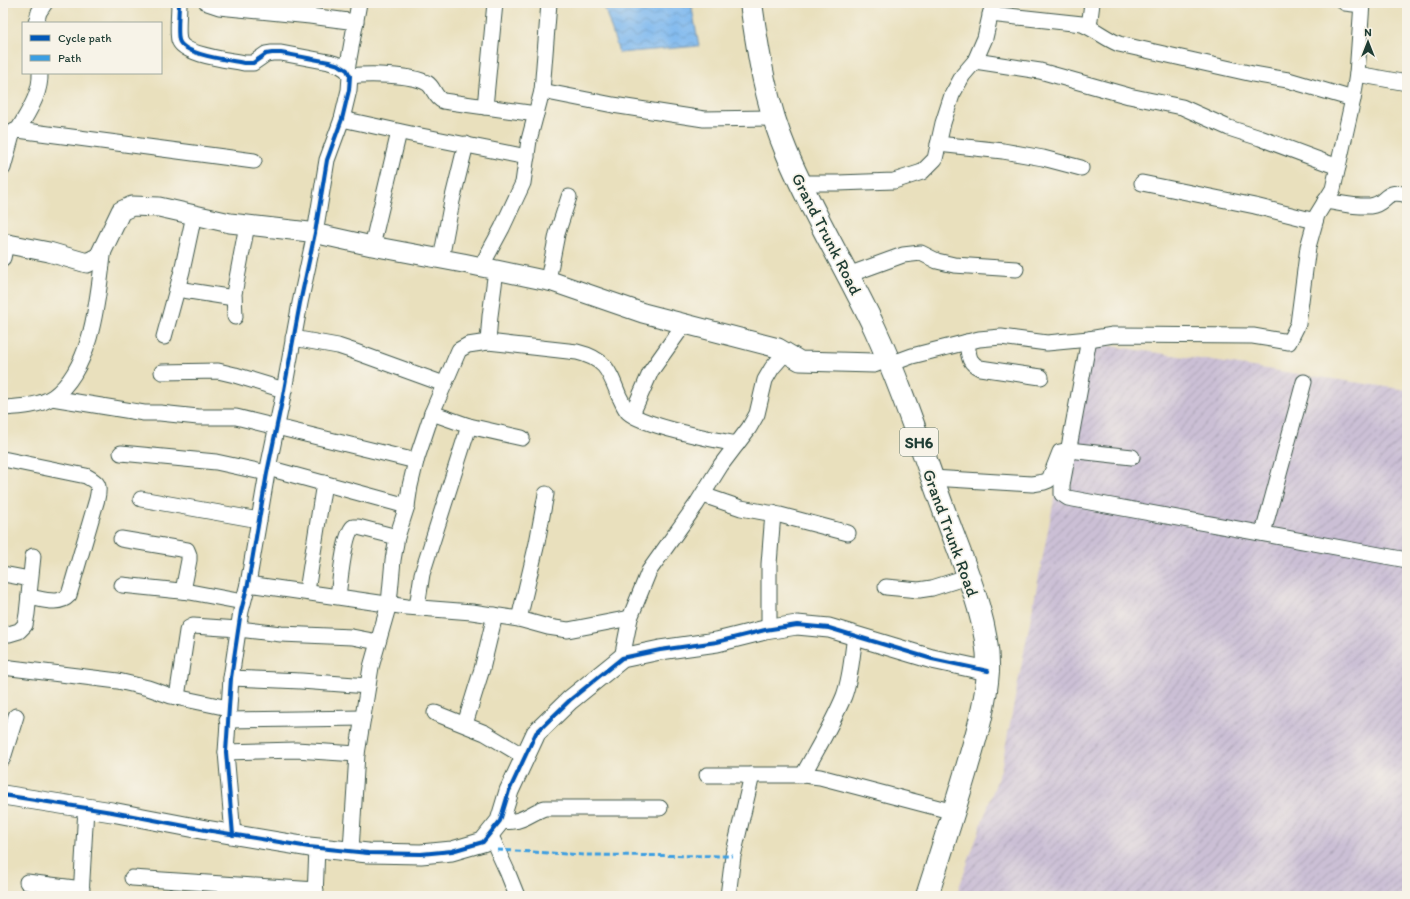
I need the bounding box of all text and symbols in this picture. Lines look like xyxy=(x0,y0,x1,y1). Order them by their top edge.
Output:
legend xyxy=(22,22,162,74)
north arrow xyxy=(1348,22,1388,62)
text: N xyxy=(1364,26,1372,39)
text: Cycle path xyxy=(58,31,112,45)
text: Path xyxy=(58,51,81,65)
street label: Grand Trunk Road xyxy=(788,170,867,299)
road number: SH6 xyxy=(900,428,938,456)
street label: Grand Trunk Road xyxy=(919,467,984,600)

